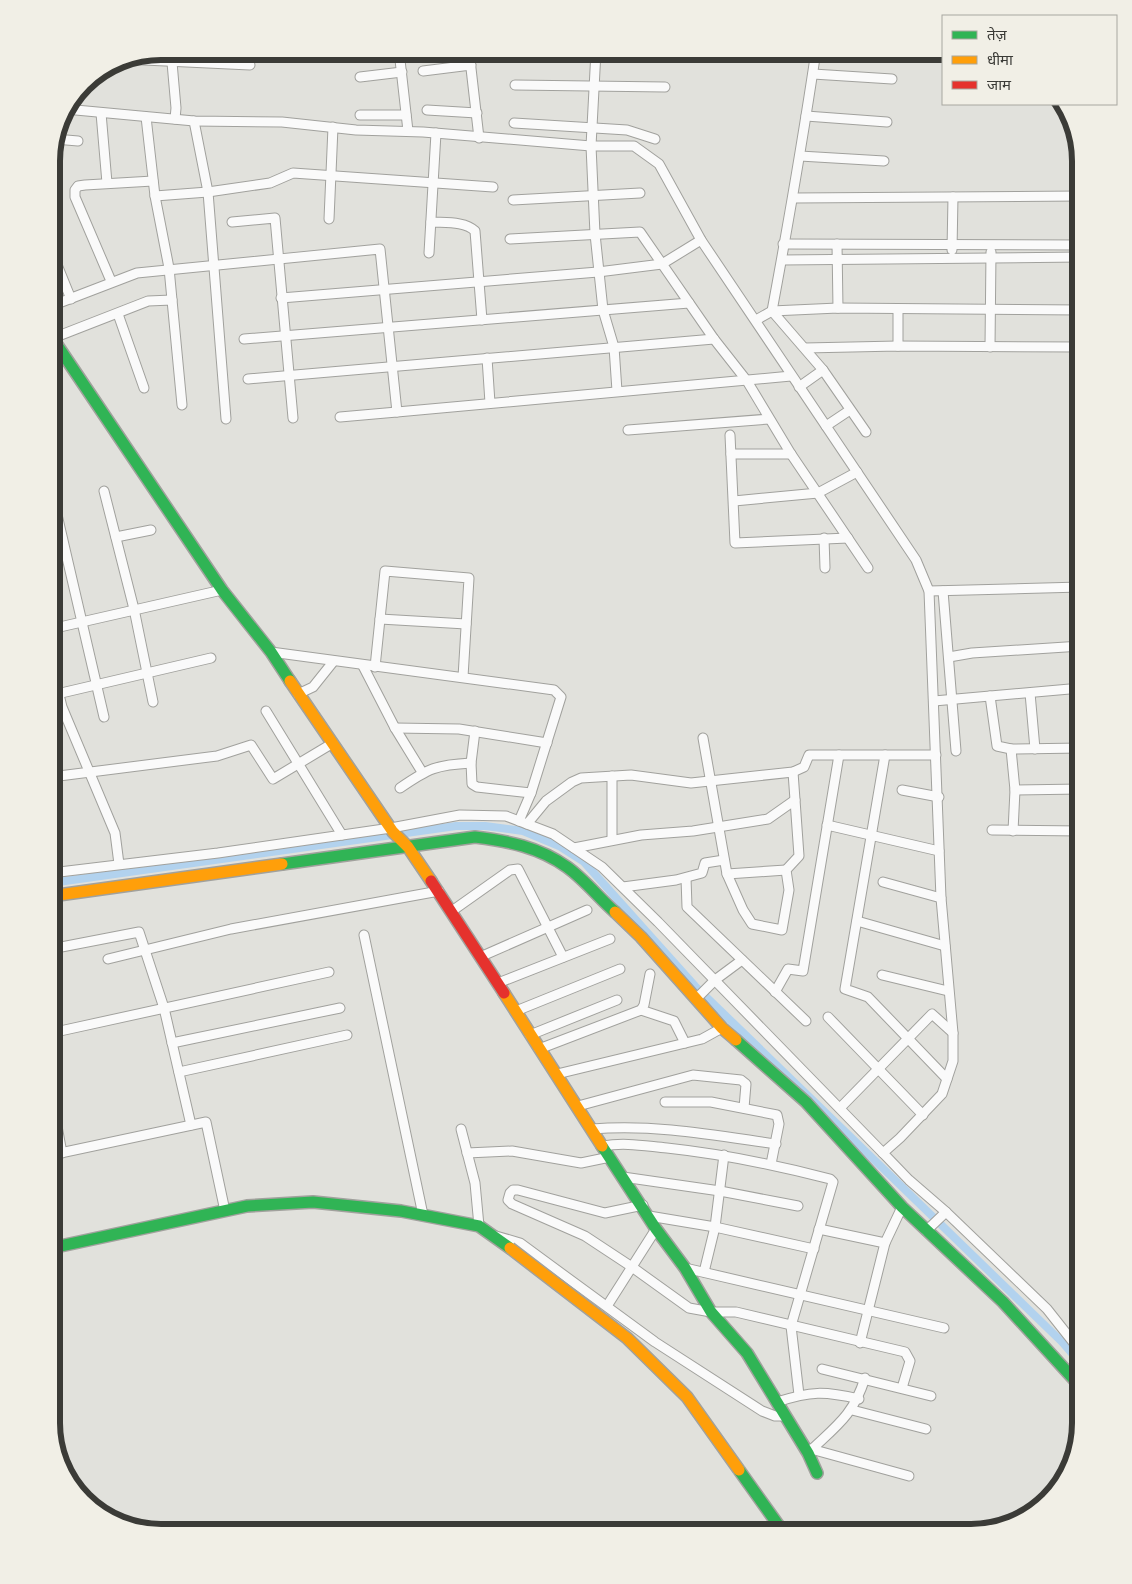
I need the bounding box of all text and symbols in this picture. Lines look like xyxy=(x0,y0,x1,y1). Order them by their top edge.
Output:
legend xyxy=(942,15,1117,105)
text: तेज़ xyxy=(987,25,1008,44)
text: धीमा xyxy=(987,50,1014,69)
text: जाम xyxy=(987,75,1012,94)

